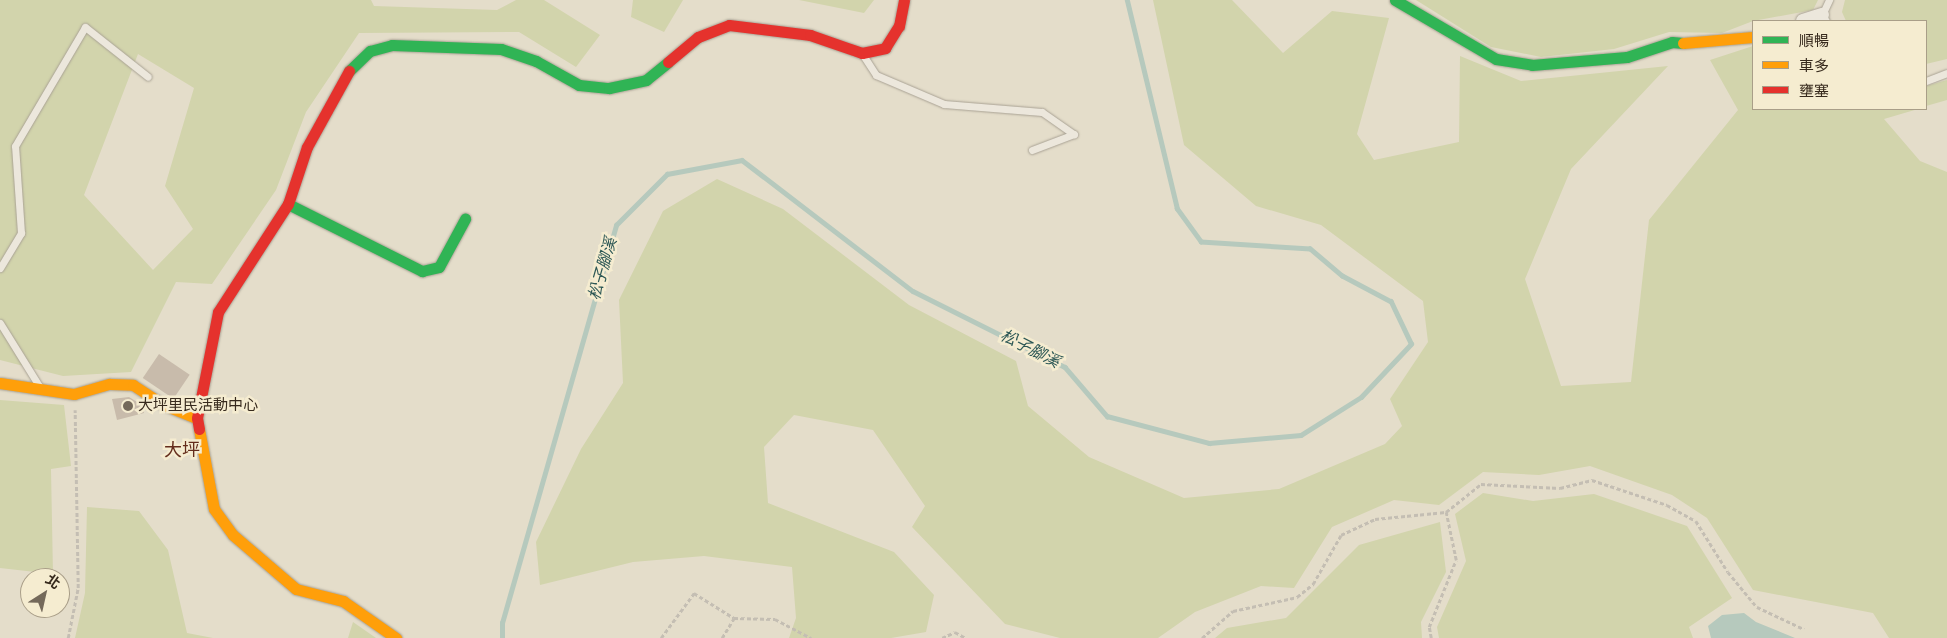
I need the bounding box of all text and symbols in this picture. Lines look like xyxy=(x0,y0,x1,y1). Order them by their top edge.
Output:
legend xyxy=(1752,20,1927,110)
text: 順暢 xyxy=(1799,33,1829,49)
text: 車多 xyxy=(1799,58,1829,74)
text: 壅塞 xyxy=(1799,83,1829,99)
water label: 松子腳溪 xyxy=(585,236,621,302)
water label: 松子腳溪 xyxy=(997,326,1063,372)
place label: 大坪里民活動中心 xyxy=(138,397,258,415)
marker: 大坪里民活動中心 xyxy=(122,400,134,412)
district label: 大坪 xyxy=(164,439,200,461)
north arrow xyxy=(20,568,70,618)
text: 北 xyxy=(43,571,63,592)

